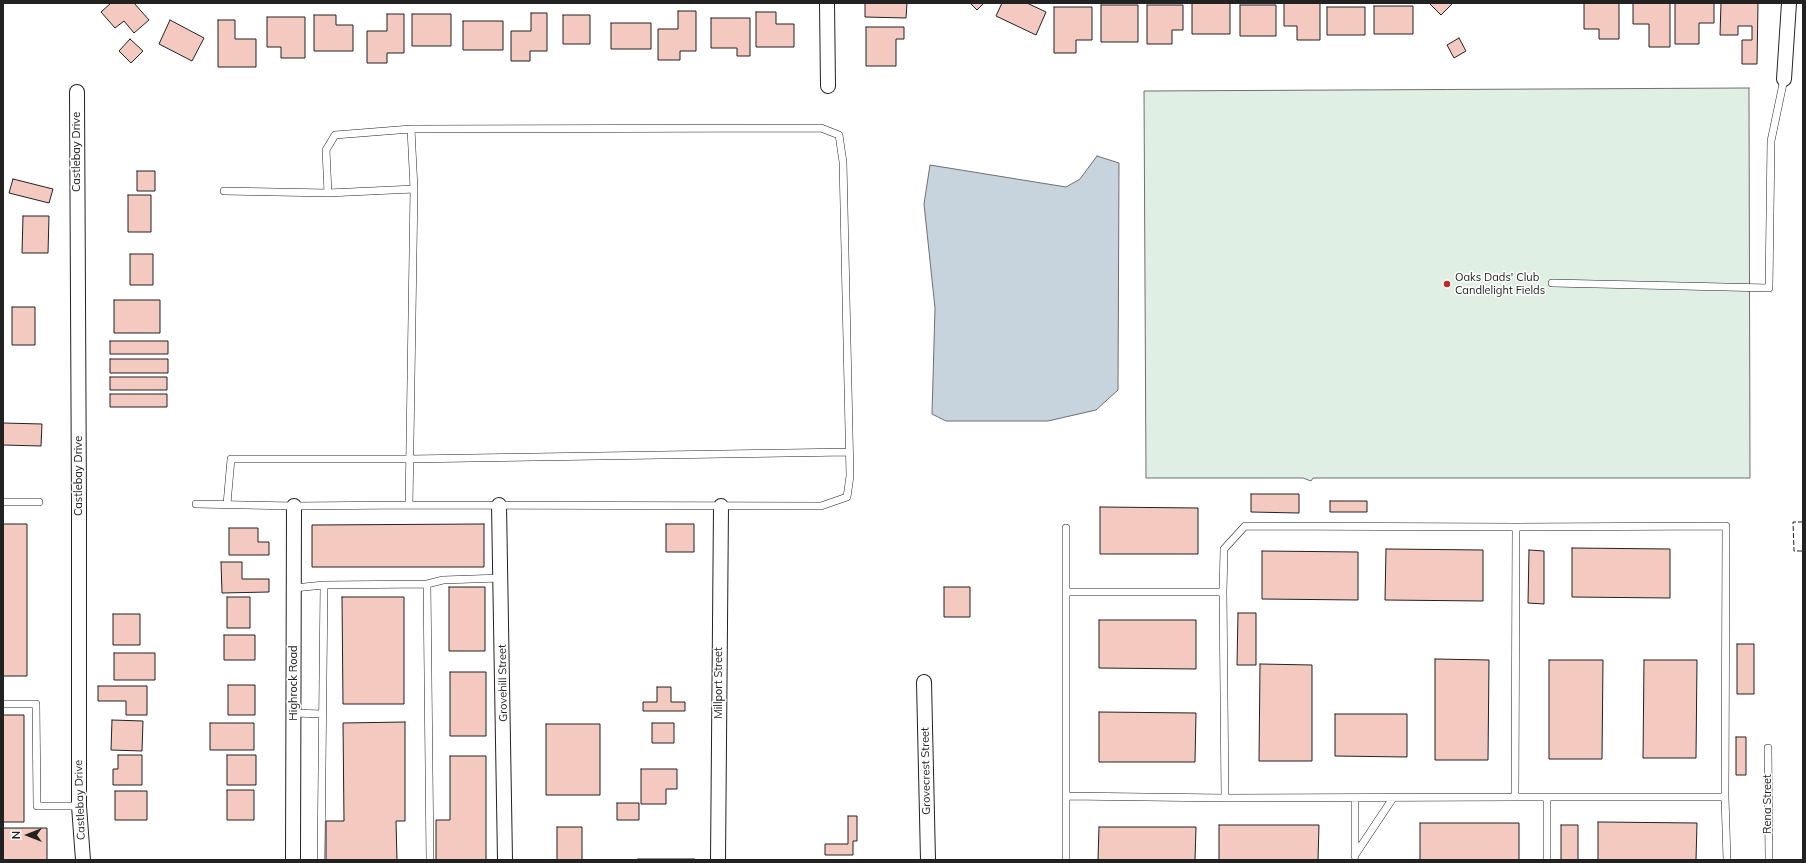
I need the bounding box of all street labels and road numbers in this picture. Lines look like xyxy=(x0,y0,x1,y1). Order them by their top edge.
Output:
street label: Castlebay Drive xyxy=(70,112,84,192)
street label: Castlebay Drive xyxy=(72,436,86,516)
street label: Grovehill Street xyxy=(496,644,510,722)
street label: Highrock Road xyxy=(287,645,301,721)
street label: Millport Street xyxy=(712,647,726,719)
street label: Grovecrest Street xyxy=(919,727,933,815)
street label: Castlebay Drive xyxy=(72,760,88,840)
street label: Rena Street xyxy=(1761,774,1775,834)

